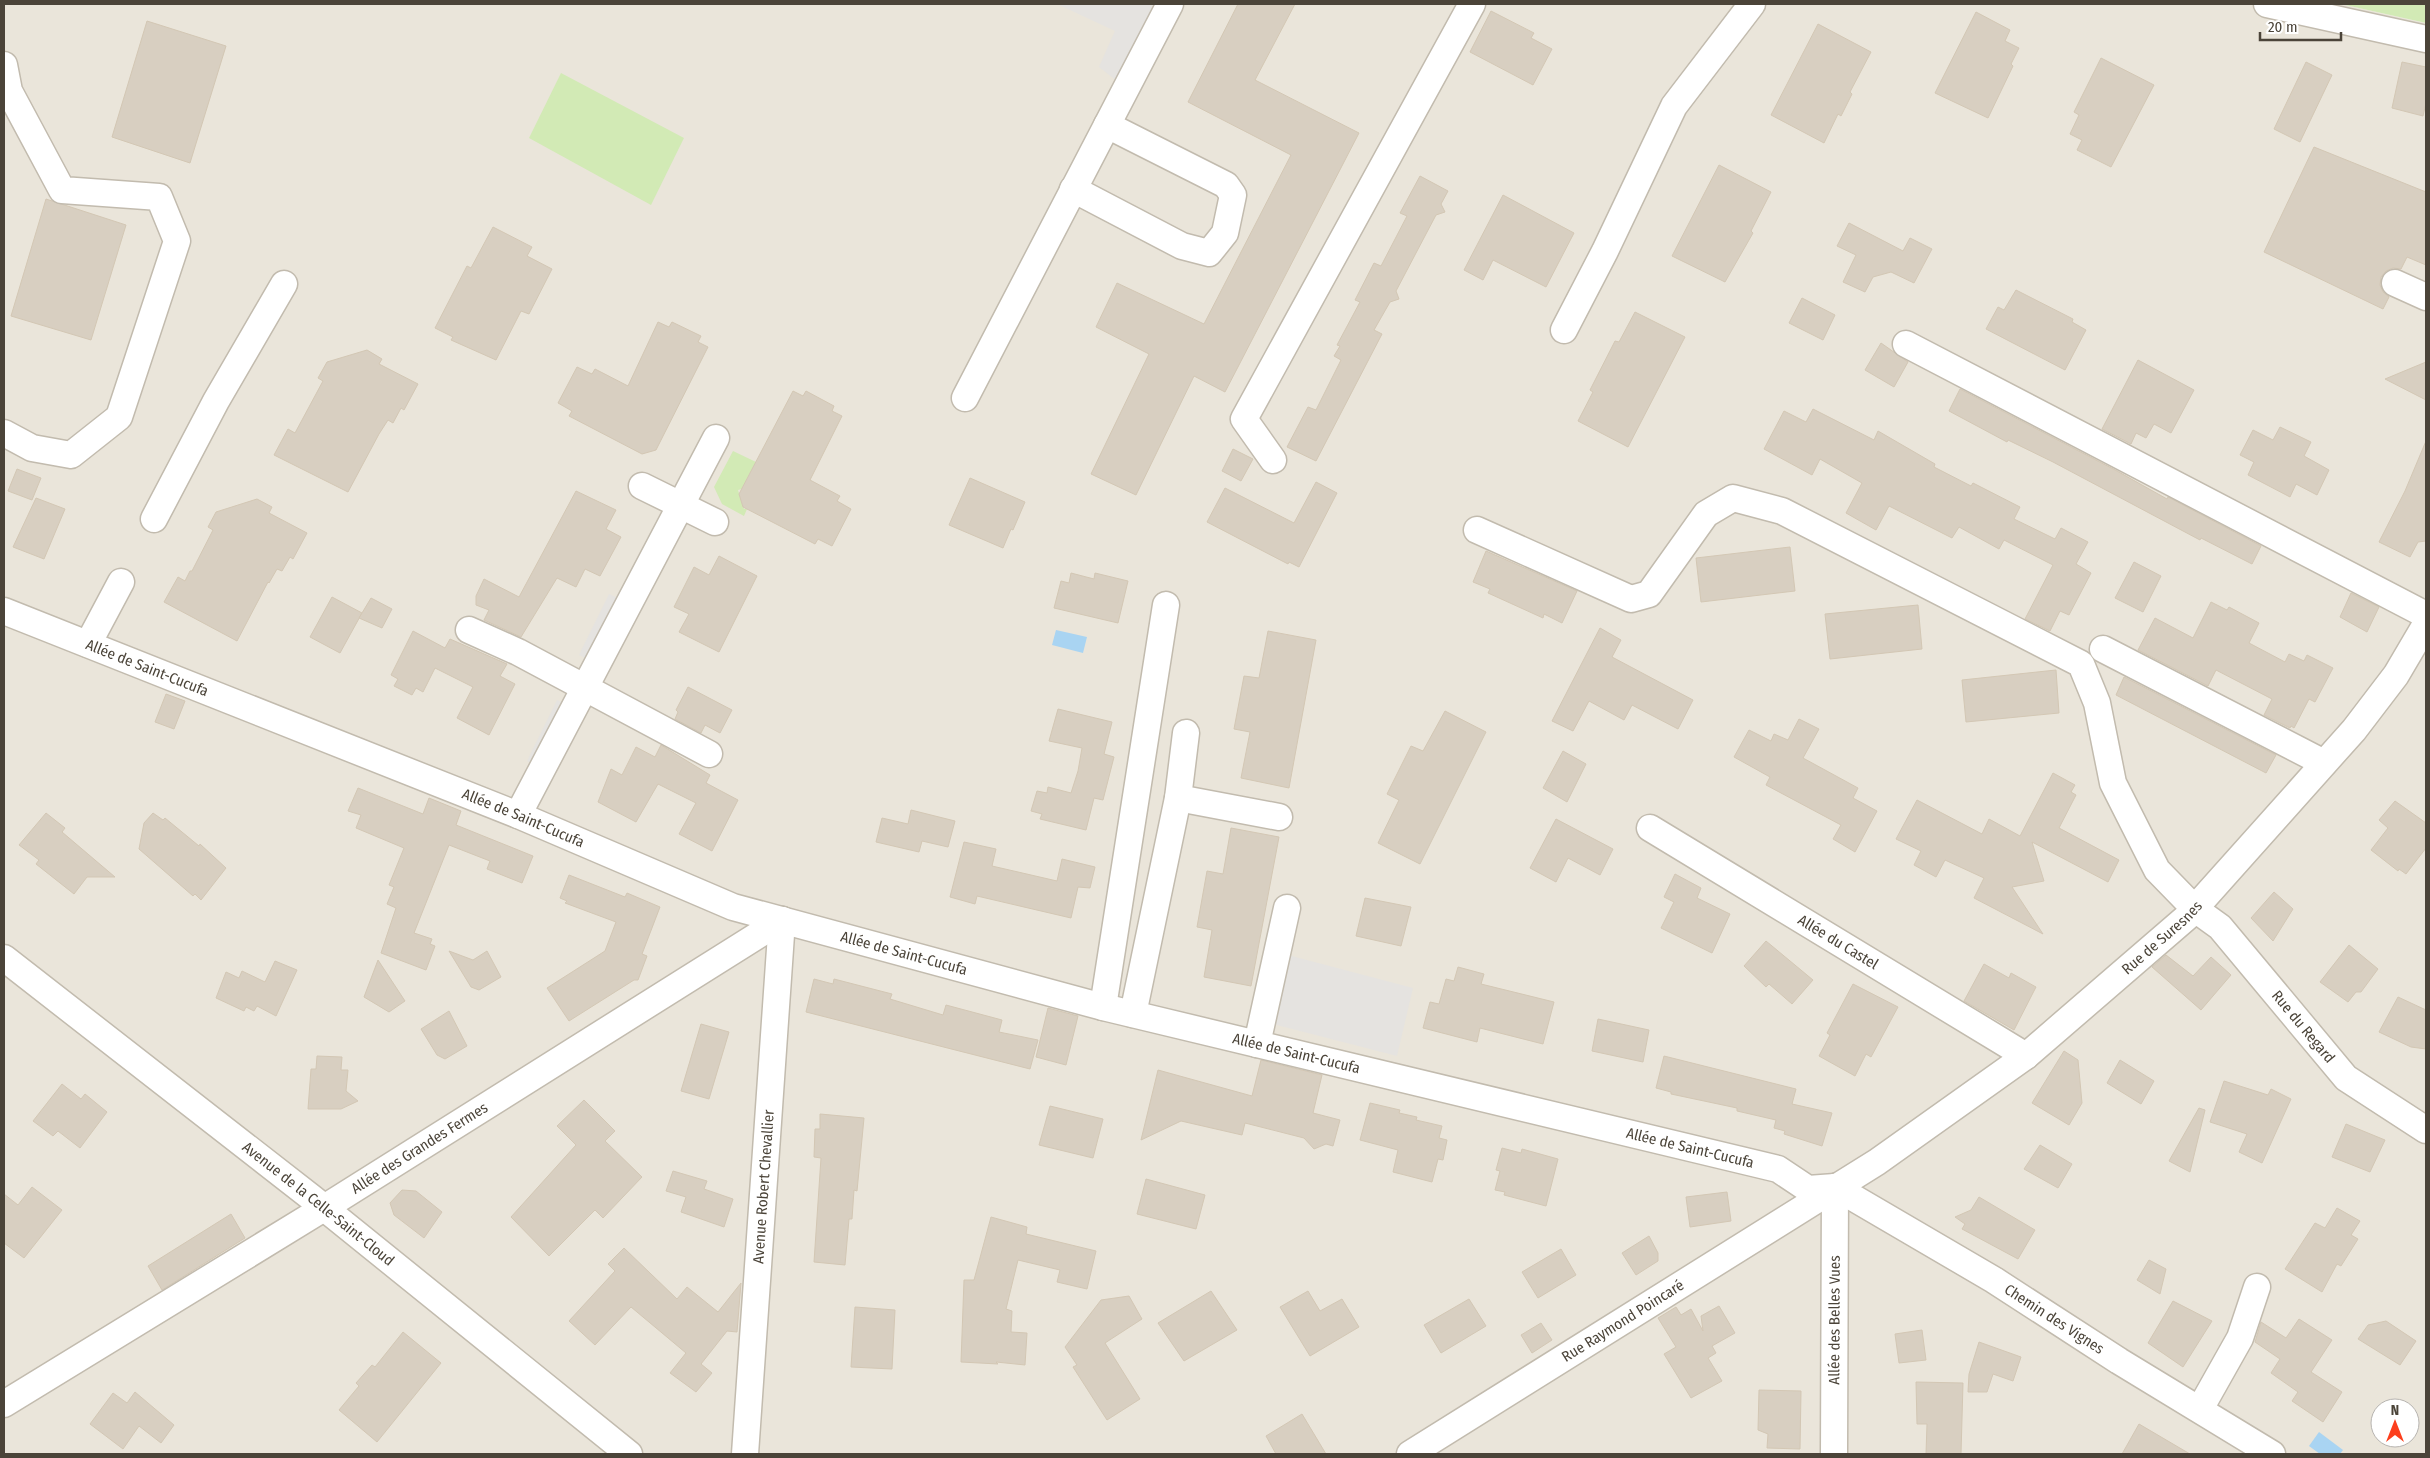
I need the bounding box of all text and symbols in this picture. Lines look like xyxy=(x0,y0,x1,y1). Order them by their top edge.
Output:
scale bar xyxy=(2260,10,2341,42)
text: 20 m xyxy=(2268,18,2298,36)
street label: Allée de Saint-Cucufa xyxy=(83,635,211,700)
street label: Allée de Saint-Cucufa xyxy=(460,785,587,851)
street label: Rue de Suresnes xyxy=(2118,897,2206,978)
street label: Allée du Castel xyxy=(1795,911,1882,973)
street label: Allée de Saint-Cucufa xyxy=(839,928,969,979)
street label: Rue du Regard xyxy=(2268,987,2339,1067)
street label: Allée de Saint-Cucufa xyxy=(1231,1029,1362,1077)
street label: Allée des Grandes Fermes xyxy=(348,1098,491,1198)
street label: Avenue Robert Chevallier xyxy=(749,1108,778,1264)
street label: Allée de Saint-Cucufa xyxy=(1625,1124,1756,1172)
street label: Avenue de la Celle-Saint-Cloud xyxy=(239,1138,398,1270)
street label: Allée des Belles Vues xyxy=(1825,1255,1844,1385)
street label: Rue Raymond Poincaré xyxy=(1558,1276,1687,1366)
street label: Chemin des Vignes xyxy=(2001,1280,2107,1358)
north arrow xyxy=(2370,1398,2420,1448)
text: N xyxy=(2391,1402,2399,1419)

